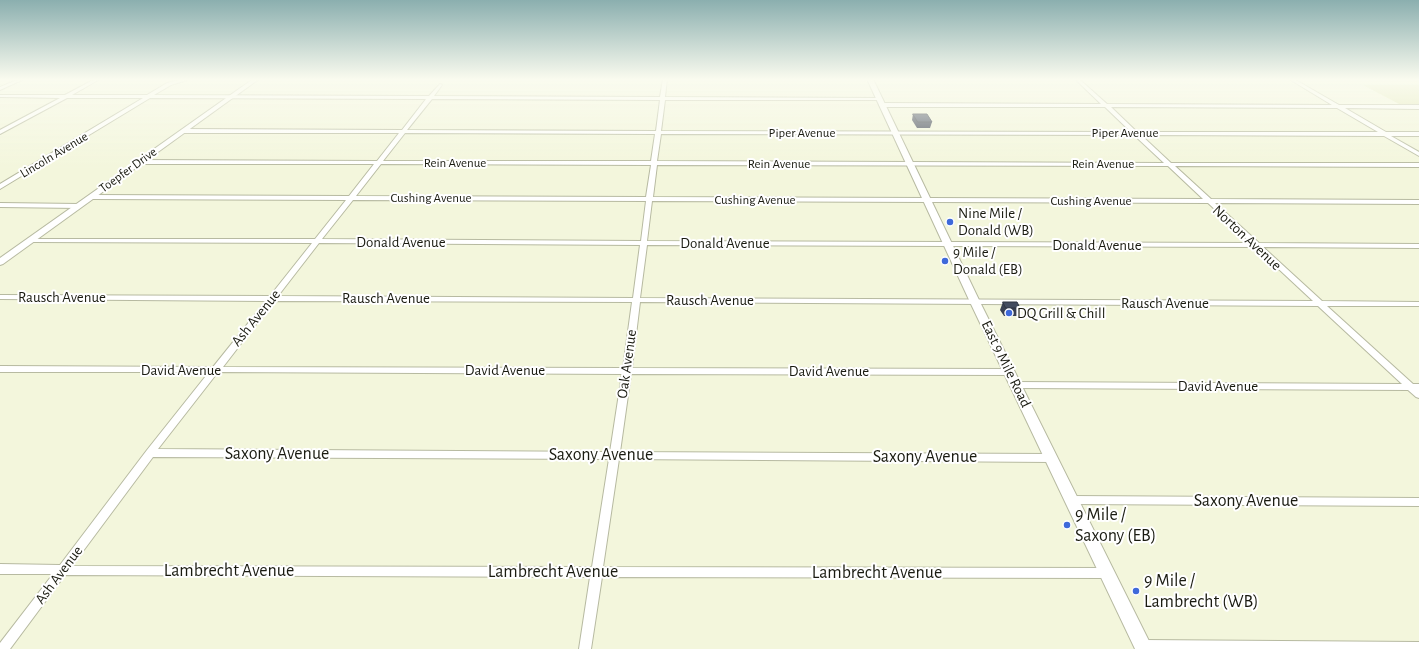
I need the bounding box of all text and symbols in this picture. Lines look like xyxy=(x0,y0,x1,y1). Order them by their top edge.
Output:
street label: Piper Avenue xyxy=(769,125,835,141)
street label: Piper Avenue xyxy=(1092,125,1158,141)
street label: Lincoln Avenue xyxy=(17,129,91,181)
street label: Toepfer Drive xyxy=(96,144,160,196)
street label: Rein Avenue xyxy=(424,155,486,171)
street label: Rein Avenue xyxy=(748,156,810,172)
street label: Rein Avenue xyxy=(1072,156,1134,172)
street label: Cushing Avenue xyxy=(390,190,472,206)
street label: Cushing Avenue xyxy=(714,192,796,208)
street label: Cushing Avenue xyxy=(1050,193,1132,209)
street label: Norton Avenue xyxy=(1209,202,1285,274)
place label: Nine Mile / Donald (WB) xyxy=(958,204,1034,239)
marker: Nine Mile / Donald (WB) xyxy=(945,217,955,227)
street label: Donald Avenue xyxy=(356,233,446,251)
street label: Donald Avenue xyxy=(680,234,770,252)
street label: Donald Avenue xyxy=(1052,236,1142,254)
place label: 9 Mile / Donald (EB) xyxy=(953,243,1023,278)
marker: 9 Mile / Donald (EB) xyxy=(940,256,950,266)
street label: Ash Avenue xyxy=(228,286,284,350)
street label: Rausch Avenue xyxy=(18,288,106,306)
street label: Rausch Avenue xyxy=(342,289,430,307)
street label: Rausch Avenue xyxy=(666,291,754,309)
street label: Rausch Avenue xyxy=(1121,294,1209,312)
place label: DQ Grill & Chill xyxy=(1017,304,1105,322)
marker: DQ Grill & Chill xyxy=(1004,308,1014,318)
street label: East 9 Mile Road xyxy=(977,318,1035,410)
street label: Oak Avenue xyxy=(613,328,641,400)
street label: David Avenue xyxy=(141,361,221,379)
street label: David Avenue xyxy=(465,361,545,379)
street label: David Avenue xyxy=(789,362,869,380)
street label: David Avenue xyxy=(1178,377,1258,395)
street label: Saxony Avenue xyxy=(225,443,329,465)
street label: Saxony Avenue xyxy=(549,444,653,466)
street label: Saxony Avenue xyxy=(873,446,977,468)
street label: Saxony Avenue xyxy=(1194,490,1298,512)
place label: 9 Mile / Saxony (EB) xyxy=(1075,504,1156,546)
marker: 9 Mile / Saxony (EB) xyxy=(1062,520,1072,530)
street label: Ash Avenue xyxy=(31,542,87,608)
street label: Lambrecht Avenue xyxy=(164,560,294,582)
street label: Lambrecht Avenue xyxy=(488,561,618,583)
street label: Lambrecht Avenue xyxy=(812,562,942,584)
place label: 9 Mile / Lambrecht (WB) xyxy=(1144,570,1259,612)
marker: 9 Mile / Lambrecht (WB) xyxy=(1131,586,1141,596)

